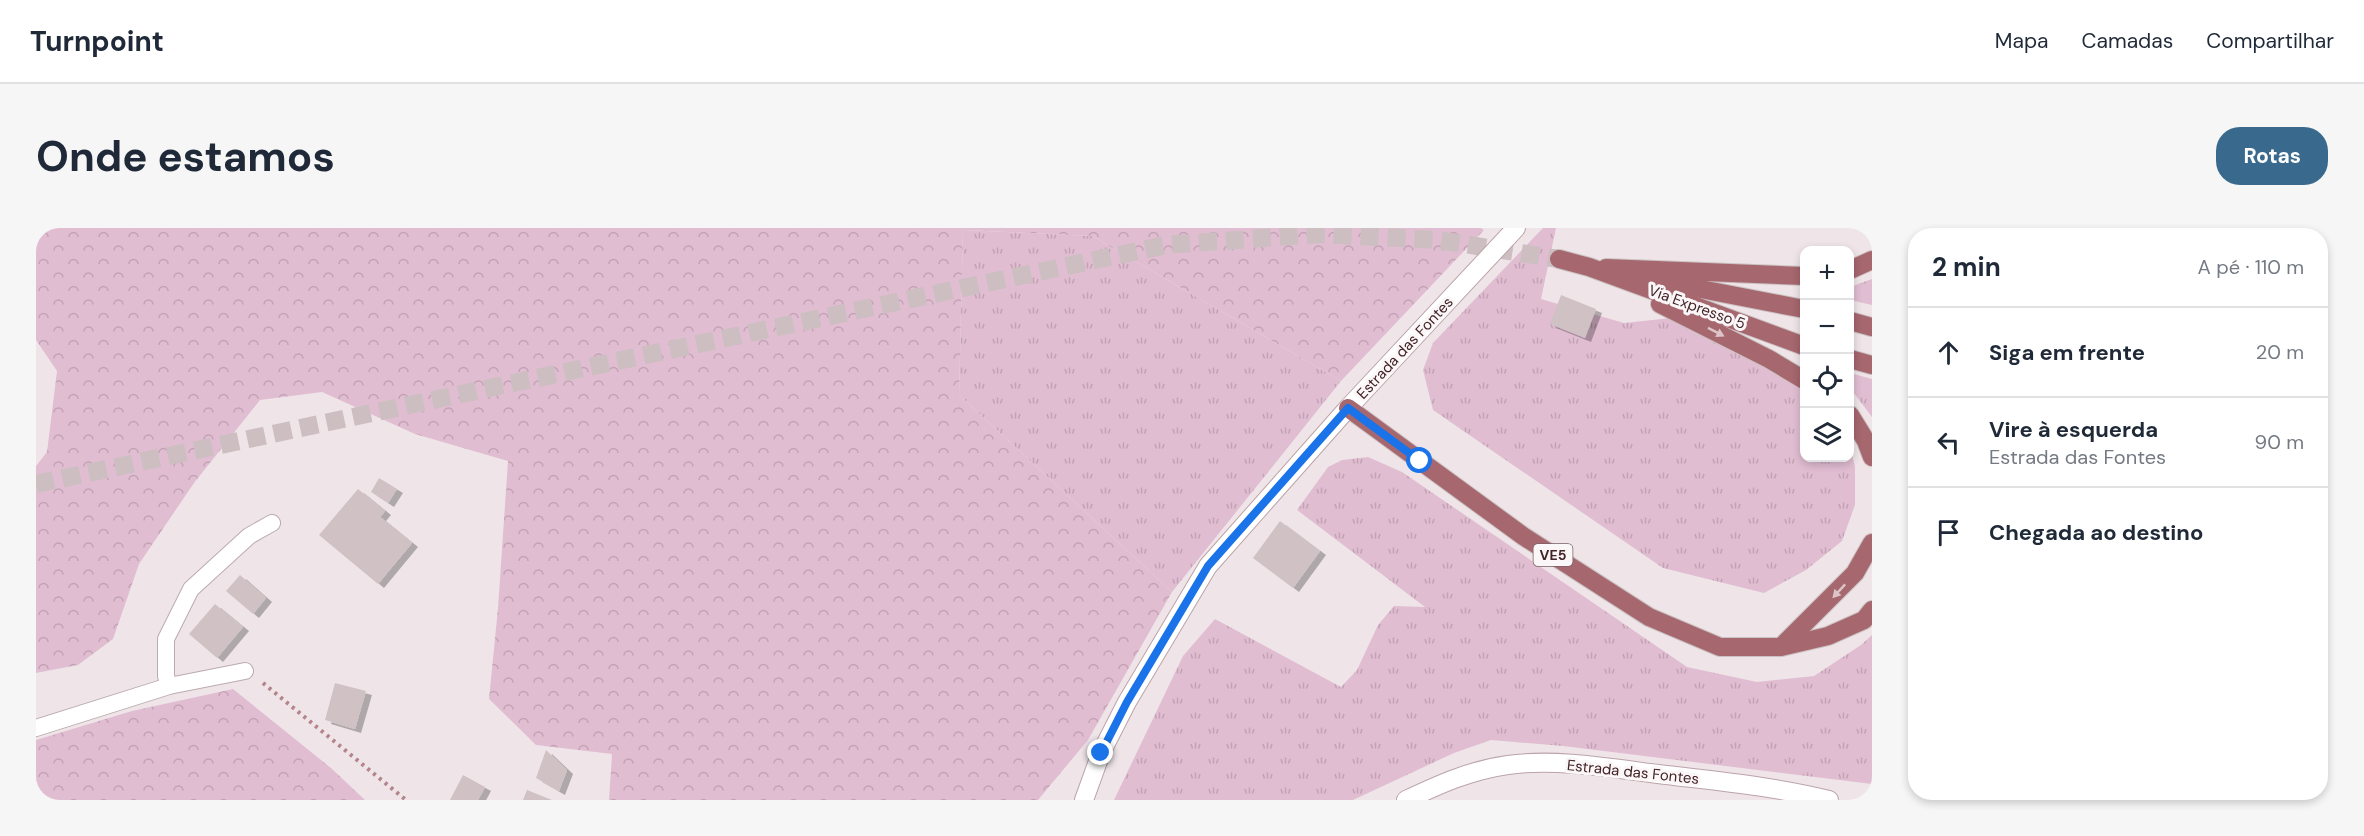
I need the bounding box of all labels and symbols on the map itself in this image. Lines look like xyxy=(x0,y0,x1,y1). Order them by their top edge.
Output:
street label: Via Expresso 5 xyxy=(1646,280,1748,334)
street label: Estrada das Fontes xyxy=(1352,293,1458,403)
one-way arrow xyxy=(1708,327,1725,337)
route start xyxy=(1406,447,1432,473)
road number: VE5 xyxy=(1534,544,1573,566)
one-way arrow xyxy=(1832,583,1846,598)
route end xyxy=(1087,739,1113,765)
street label: Estrada das Fontes xyxy=(1566,755,1700,789)

